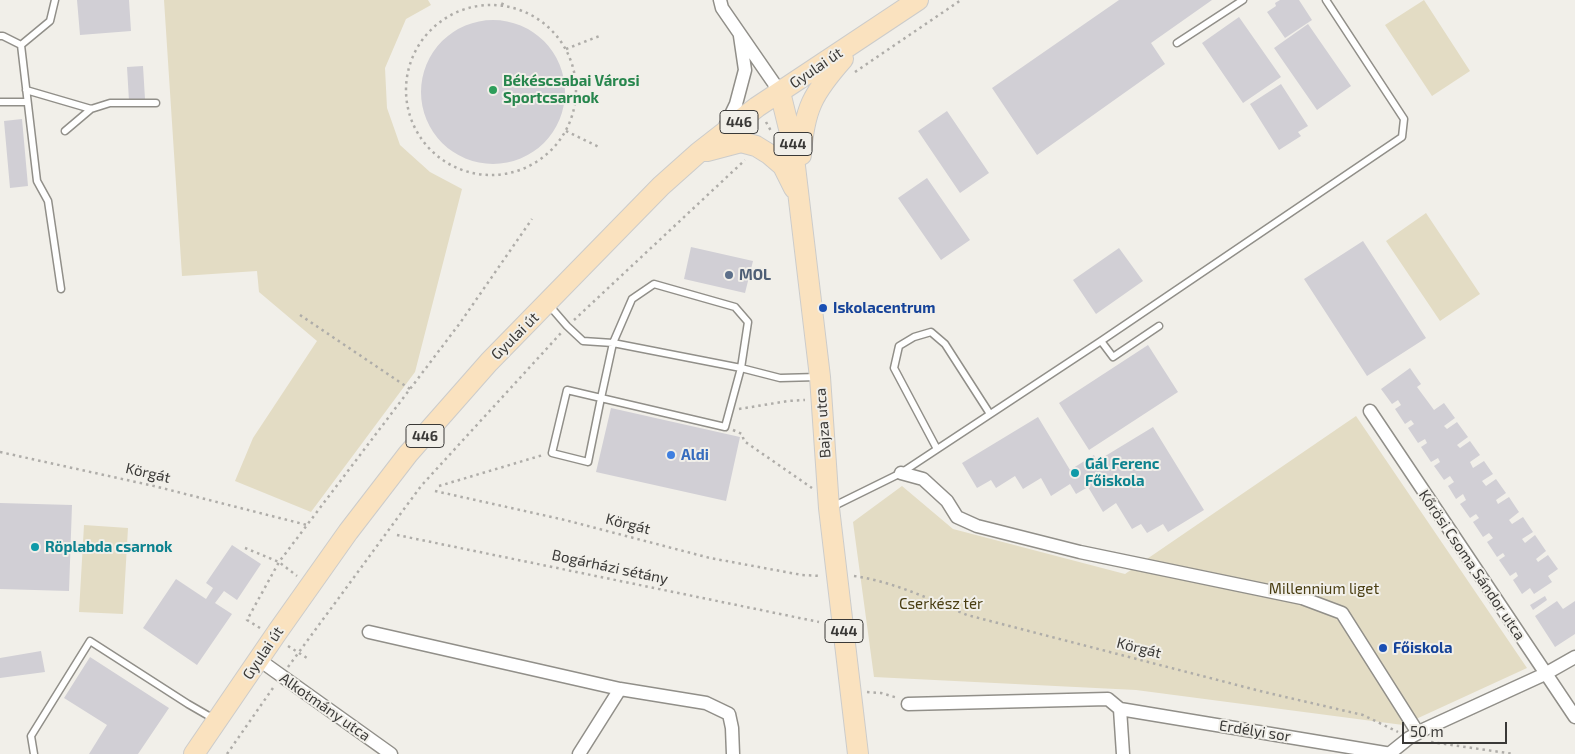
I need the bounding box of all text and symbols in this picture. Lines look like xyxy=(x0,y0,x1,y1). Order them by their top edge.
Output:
street label: Gyulai út xyxy=(786,44,846,92)
place label: Békéscsabai Városi Sportcsarnok xyxy=(503,72,640,107)
marker: Békéscsabai Városi Sportcsarnok xyxy=(487,84,499,96)
road number: 446 xyxy=(720,110,758,134)
road number: 444 xyxy=(774,132,812,156)
place label: MOL xyxy=(739,266,771,284)
marker: MOL xyxy=(723,269,735,281)
place label: Iskolacentrum xyxy=(833,299,935,317)
marker: Iskolacentrum xyxy=(817,302,829,314)
street label: Gyulai út xyxy=(487,308,543,364)
street label: Bajza utca xyxy=(812,387,834,459)
road number: 446 xyxy=(406,424,444,448)
place label: Aldi xyxy=(681,446,709,464)
marker: Aldi xyxy=(665,449,677,461)
place label: Gál Ferenc Főiskola xyxy=(1085,455,1159,490)
street label: Körgát xyxy=(124,459,172,487)
marker: Gál Ferenc Főiskola xyxy=(1069,467,1081,479)
street label: Kőrösi Csoma Sándor utca xyxy=(1415,486,1529,644)
street label: Körgát xyxy=(604,510,652,538)
place label: Röplabda csarnok xyxy=(45,538,172,556)
marker: Röplabda csarnok xyxy=(29,541,41,553)
street label: Bogárházi sétány xyxy=(550,546,670,588)
park label: Millennium liget xyxy=(1269,580,1379,598)
park label: Cserkész tér xyxy=(899,595,983,613)
road number: 444 xyxy=(825,620,863,642)
street label: Gyulai út xyxy=(239,623,287,683)
street label: Körgát xyxy=(1115,634,1163,662)
place label: Főiskola xyxy=(1393,639,1452,657)
marker: Főiskola xyxy=(1377,642,1389,654)
street label: Alkotmány utca xyxy=(276,669,374,745)
scale bar xyxy=(1405,712,1510,744)
street label: Erdélyi sor xyxy=(1218,716,1292,746)
text: 50 m xyxy=(1410,722,1444,740)

